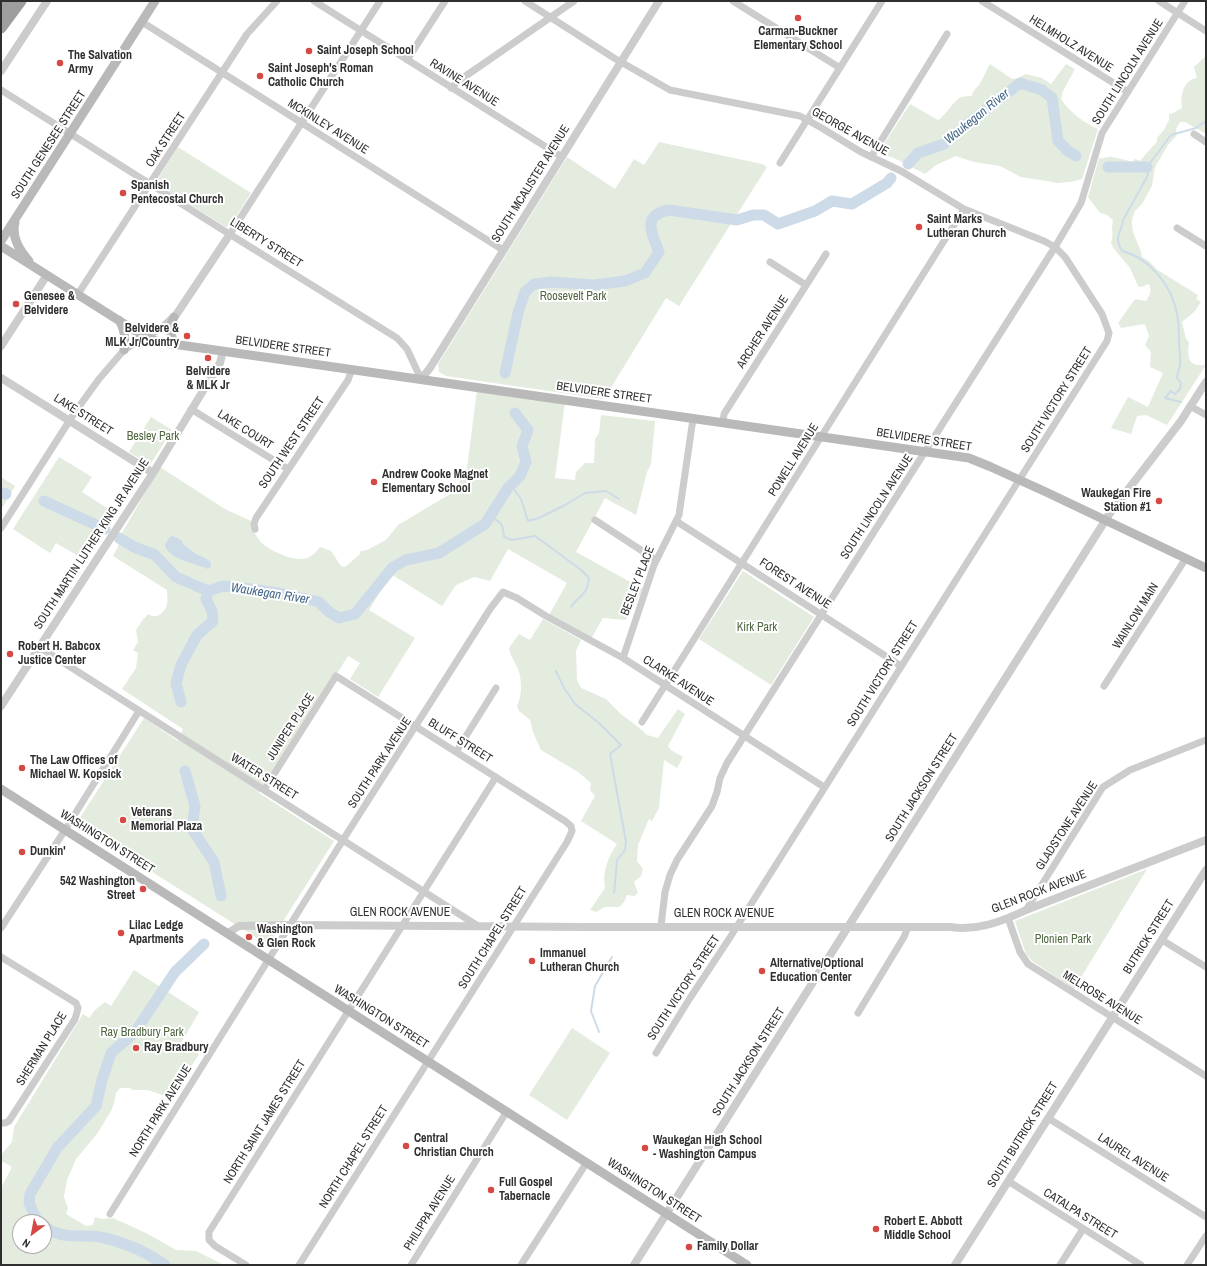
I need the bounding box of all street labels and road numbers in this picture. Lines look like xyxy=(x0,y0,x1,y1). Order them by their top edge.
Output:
street label: HELMHOLZ AVENUE xyxy=(1026,12,1116,76)
street label: SOUTH LINCOLN AVENUE xyxy=(1089,16,1167,128)
street label: RAVINE AVENUE xyxy=(427,56,501,110)
street label: SOUTH GENESEE STREET xyxy=(9,88,89,202)
street label: MCKINLEY AVENUE xyxy=(285,96,371,158)
street label: GEORGE AVENUE xyxy=(809,105,891,159)
street label: OAK STREET xyxy=(143,110,189,170)
street label: SOUTH MCALISTER AVENUE xyxy=(489,123,573,245)
street label: LIBERTY STREET xyxy=(227,215,305,271)
street label: ARCHER AVENUE xyxy=(734,293,792,371)
street label: BELVIDERE STREET xyxy=(234,333,332,361)
street label: SOUTH VICTORY STREET xyxy=(1019,344,1095,456)
street label: BELVIDERE STREET xyxy=(555,379,653,407)
street label: LAKE STREET xyxy=(51,391,115,439)
street label: SOUTH WEST STREET xyxy=(256,395,328,491)
street label: LAKE COURT xyxy=(215,407,275,453)
street label: POWELL AVENUE xyxy=(766,421,822,499)
street label: BELVIDERE STREET xyxy=(875,425,973,455)
street label: SOUTH LINCOLN AVENUE xyxy=(838,452,916,562)
street label: SOUTH MARTIN LUTHER KING JR AVENUE xyxy=(31,456,153,632)
street label: BESLEY PLACE xyxy=(618,544,658,618)
street label: FOREST AVENUE xyxy=(757,556,833,612)
street label: WAINLOW MAIN xyxy=(1110,580,1162,652)
street label: SOUTH VICTORY STREET xyxy=(845,618,921,730)
street label: CLARKE AVENUE xyxy=(640,653,716,709)
street label: JUNIPER PLACE xyxy=(264,691,318,763)
street label: SOUTH PARK AVENUE xyxy=(345,715,415,811)
street label: BLUFF STREET xyxy=(425,716,495,766)
street label: SOUTH JACKSON STREET xyxy=(883,731,961,845)
street label: WATER STREET xyxy=(228,751,300,803)
street label: GLADSTONE AVENUE xyxy=(1033,779,1101,873)
street label: WASHINGTON STREET xyxy=(57,807,157,877)
street label: GLEN ROCK AVENUE xyxy=(990,867,1088,917)
street label: SOUTH CHAPEL STREET xyxy=(456,884,530,992)
street label: BUTRICK STREET xyxy=(1120,897,1178,977)
street label: GLEN ROCK AVENUE xyxy=(350,906,450,920)
street label: GLEN ROCK AVENUE xyxy=(674,907,774,921)
street label: SOUTH VICTORY STREET xyxy=(645,933,723,1043)
street label: MELROSE AVENUE xyxy=(1060,968,1144,1028)
street label: WASHINGTON STREET xyxy=(331,982,431,1052)
street label: SOUTH JACKSON STREET xyxy=(710,1005,788,1119)
street label: SHERMAN PLACE xyxy=(14,1009,70,1089)
street label: NORTH SAINT JAMES STREET xyxy=(221,1057,309,1187)
street label: NORTH PARK AVENUE xyxy=(127,1062,195,1160)
street label: SOUTH BUTRICK STREET xyxy=(985,1079,1061,1191)
street label: NORTH CHAPEL STREET xyxy=(317,1103,391,1211)
street label: LAUREL AVENUE xyxy=(1095,1130,1171,1186)
street label: WASHINGTON STREET xyxy=(604,1155,704,1227)
street label: PHILIPPA AVENUE xyxy=(401,1173,459,1253)
street label: CATALPA STREET xyxy=(1040,1186,1120,1242)

